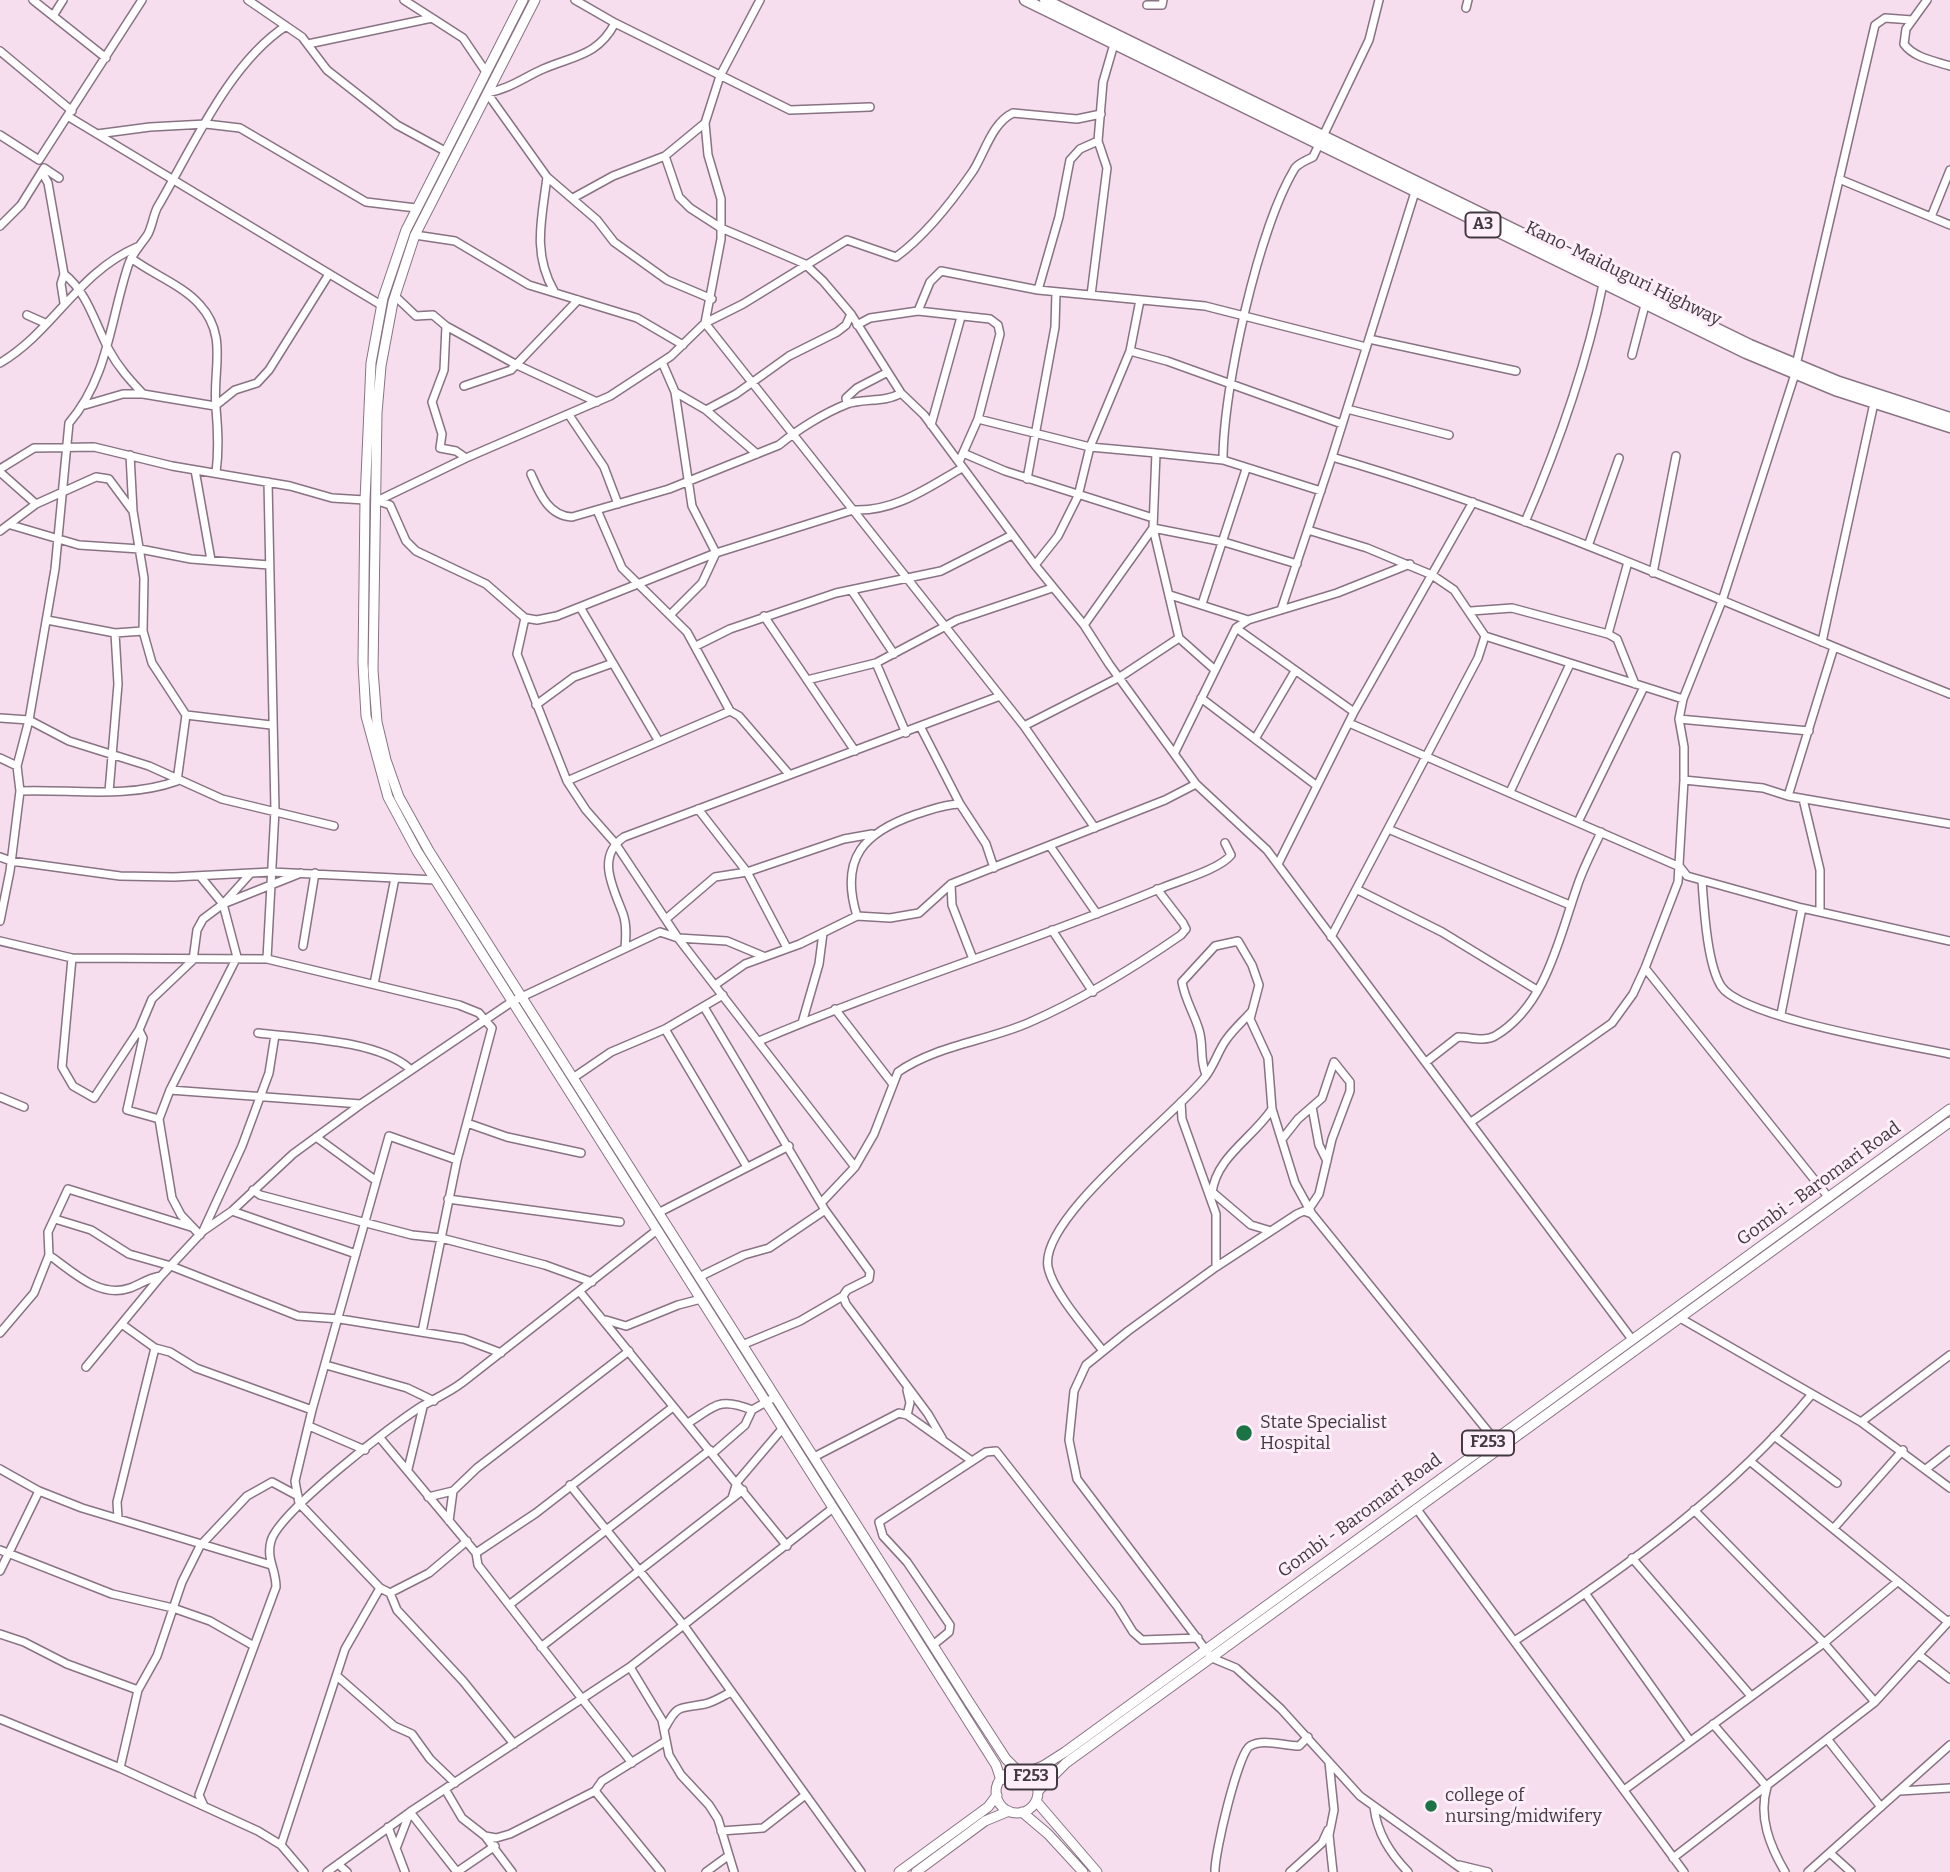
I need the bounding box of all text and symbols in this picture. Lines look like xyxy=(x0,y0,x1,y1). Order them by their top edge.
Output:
road number: A3 xyxy=(1466,213,1500,238)
street label: Kano-Maiduguri Highway xyxy=(1521,217,1725,331)
street label: Gombi - Baromari Road xyxy=(1733,1117,1905,1251)
place label: State Specialist Hospital xyxy=(1260,1412,1387,1454)
marker: State Specialist Hospital xyxy=(1234,1423,1254,1443)
road number: F253 xyxy=(1462,1430,1514,1456)
street label: Gombi - Baromari Road xyxy=(1274,1449,1446,1583)
road number: F253 xyxy=(1005,1764,1057,1790)
place label: college of nursing/midwifery xyxy=(1445,1785,1602,1828)
marker: college of nursing/midwifery xyxy=(1423,1798,1439,1814)

